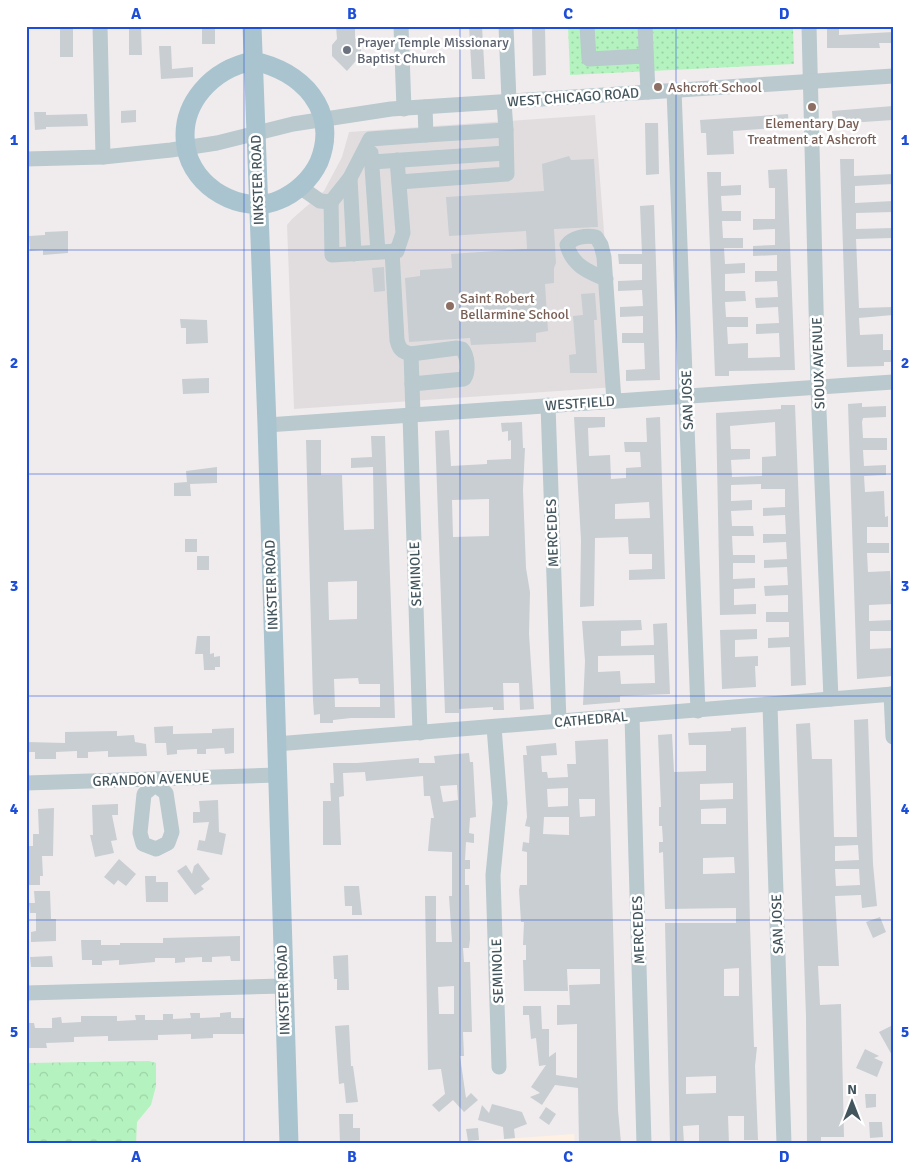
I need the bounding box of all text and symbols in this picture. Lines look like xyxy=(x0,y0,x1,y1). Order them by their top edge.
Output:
text: A xyxy=(131,4,142,24)
text: B xyxy=(347,4,357,24)
text: C xyxy=(563,4,573,24)
text: D xyxy=(779,4,790,24)
place label: Prayer Temple Missionary Baptist Church xyxy=(357,34,509,67)
marker: Prayer Temple Missionary Baptist Church xyxy=(341,44,353,56)
place label: Ashcroft School xyxy=(668,79,762,96)
marker: Ashcroft School xyxy=(652,81,664,93)
street label: WEST CHICAGO ROAD xyxy=(507,84,640,111)
marker: Elementary Day Treatment at Ashcroft xyxy=(806,101,818,113)
place label: Elementary Day Treatment at Ashcroft xyxy=(748,115,876,148)
text: 1 xyxy=(10,130,19,150)
text: 1 xyxy=(901,130,910,150)
street label: INKSTER ROAD xyxy=(247,134,268,226)
place label: Saint Robert Bellarmine School xyxy=(460,290,569,323)
marker: Saint Robert Bellarmine School xyxy=(444,300,456,312)
street label: SIOUX AVENUE xyxy=(808,317,829,409)
text: 2 xyxy=(10,353,18,373)
text: 2 xyxy=(901,353,909,373)
street label: SAN JOSE xyxy=(678,370,697,430)
street label: WESTFIELD xyxy=(545,393,615,414)
street label: MERCEDES xyxy=(543,498,562,568)
street label: INKSTER ROAD xyxy=(261,539,282,631)
street label: SEMINOLE xyxy=(406,541,425,607)
text: 3 xyxy=(10,576,18,596)
text: 3 xyxy=(901,576,909,596)
street label: CATHEDRAL xyxy=(554,708,628,731)
street label: GRANDON AVENUE xyxy=(92,769,210,790)
text: 4 xyxy=(10,799,19,819)
text: 4 xyxy=(901,799,910,819)
street label: SAN JOSE xyxy=(768,894,787,954)
street label: MERCEDES xyxy=(629,895,648,965)
street label: SEMINOLE xyxy=(488,938,507,1004)
street label: INKSTER ROAD xyxy=(273,944,294,1036)
text: 5 xyxy=(10,1022,18,1042)
text: 5 xyxy=(901,1022,909,1042)
north arrow xyxy=(826,1078,876,1128)
text: N xyxy=(847,1081,857,1098)
text: A xyxy=(131,1147,142,1167)
text: B xyxy=(347,1147,357,1167)
text: C xyxy=(563,1147,573,1167)
text: D xyxy=(779,1147,790,1167)

